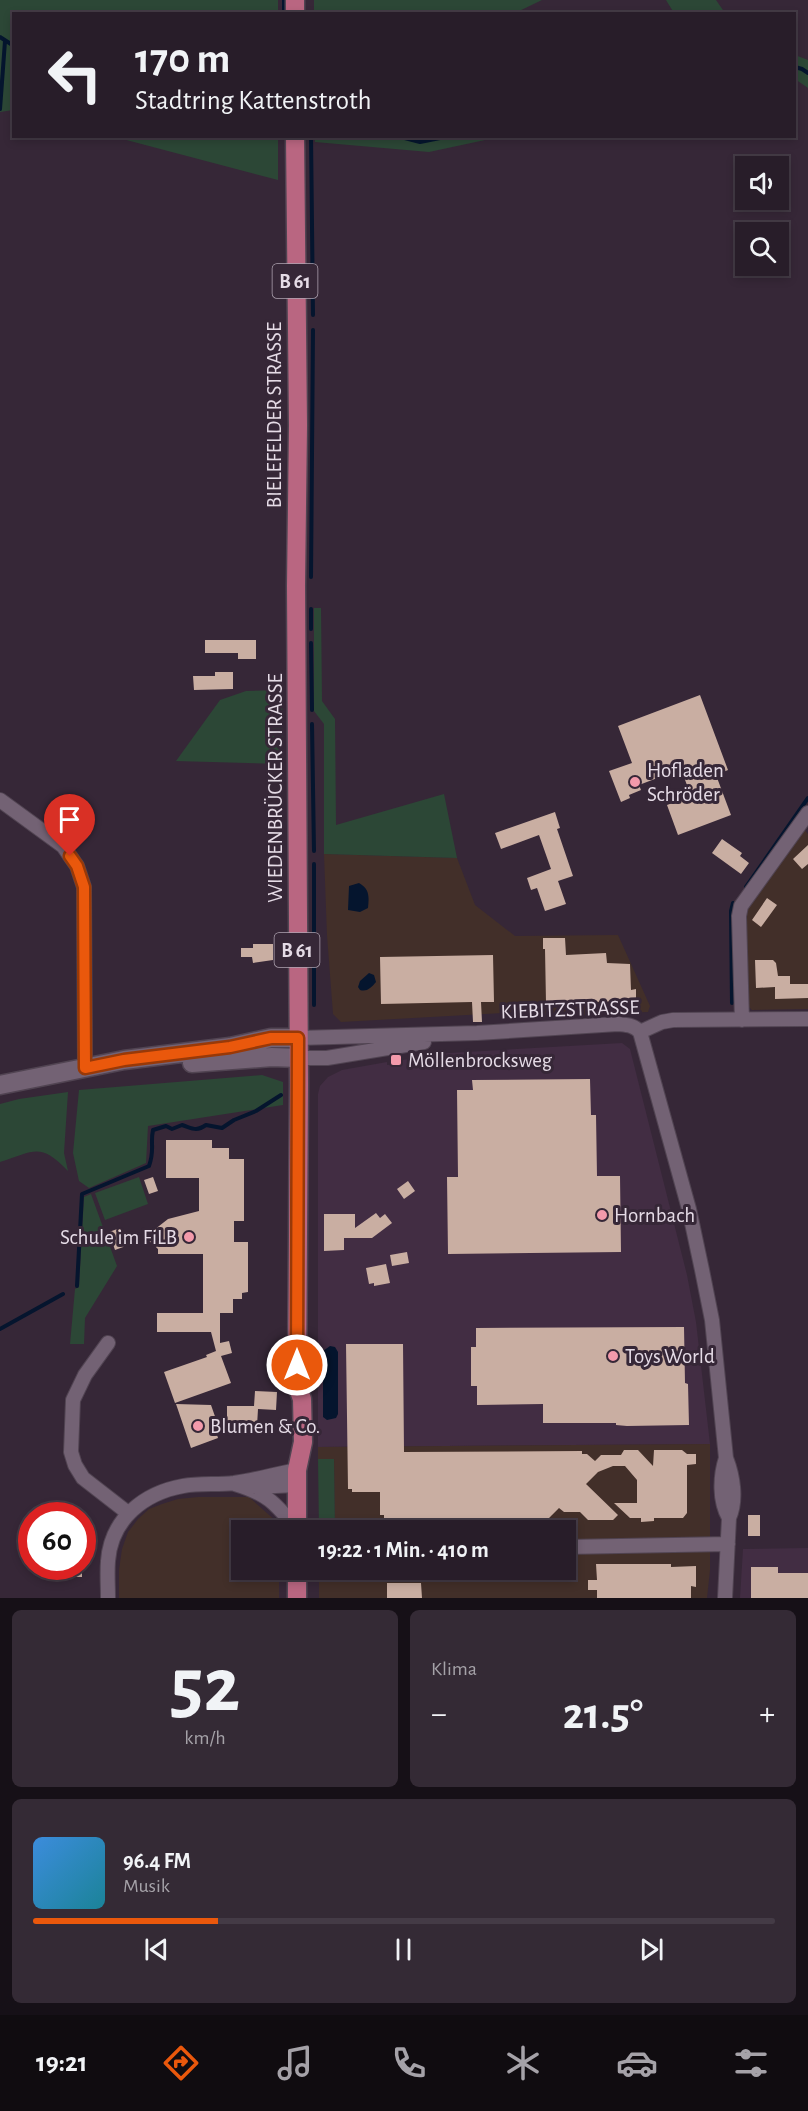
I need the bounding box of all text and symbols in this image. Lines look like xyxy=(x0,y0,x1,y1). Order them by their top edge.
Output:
icon: left xyxy=(36,36,114,114)
text: 170 m xyxy=(135,38,230,80)
text: Stadtring Kattenstroth xyxy=(135,87,372,114)
map controls xyxy=(735,156,789,276)
button: sound xyxy=(735,156,789,210)
button: search xyxy=(735,222,789,276)
road number: B 61 xyxy=(272,264,318,298)
street label: BIELEFELDER STRASSE xyxy=(264,322,285,508)
street label: WIEDENBRÜCKER STRASSE xyxy=(264,673,286,903)
place label: Hofladen Schröder xyxy=(647,760,724,805)
marker: Hofladen Schröder xyxy=(628,775,642,789)
pin xyxy=(44,794,95,856)
icon: arrive xyxy=(53,803,86,836)
road number: B 61 xyxy=(274,933,320,967)
street label: KIEBITZSTRASSE xyxy=(500,997,640,1022)
place label: Möllenbrocksweg xyxy=(408,1050,553,1071)
marker: Möllenbrocksweg xyxy=(389,1053,403,1067)
place label: Hornbach xyxy=(614,1205,695,1226)
marker: Hornbach xyxy=(595,1208,609,1222)
place label: Schule im FiLB xyxy=(60,1227,177,1248)
marker: Schule im FiLB xyxy=(182,1230,196,1244)
position arrow xyxy=(265,1333,329,1397)
place label: Toys World xyxy=(625,1346,715,1367)
marker: Toys World xyxy=(606,1349,620,1363)
place label: Blumen & Co. xyxy=(210,1416,320,1437)
marker: Blumen & Co. xyxy=(191,1419,205,1433)
speed limit sign: 60 xyxy=(18,1502,96,1580)
text: 19:22 · 1 Min. · 410 m xyxy=(318,1539,489,1561)
text: 52 xyxy=(170,1648,240,1726)
text: Klima xyxy=(431,1659,477,1679)
text: 21.5° xyxy=(563,1692,643,1737)
text: − xyxy=(431,1698,447,1731)
text: + xyxy=(759,1698,775,1731)
text: km/h xyxy=(184,1728,226,1748)
text: 96.4 FM xyxy=(123,1850,191,1872)
text: Musik xyxy=(123,1876,170,1896)
icon: previous xyxy=(140,1933,173,1966)
icon: pause xyxy=(387,1933,420,1966)
icon: next xyxy=(635,1933,668,1966)
icon: directions xyxy=(160,2042,202,2084)
icon: music xyxy=(274,2042,316,2084)
icon: phone xyxy=(388,2042,430,2084)
icon: climate xyxy=(502,2042,544,2084)
icon: car xyxy=(616,2042,658,2084)
icon: filters xyxy=(730,2042,772,2084)
text: 19:21 xyxy=(36,2049,87,2076)

